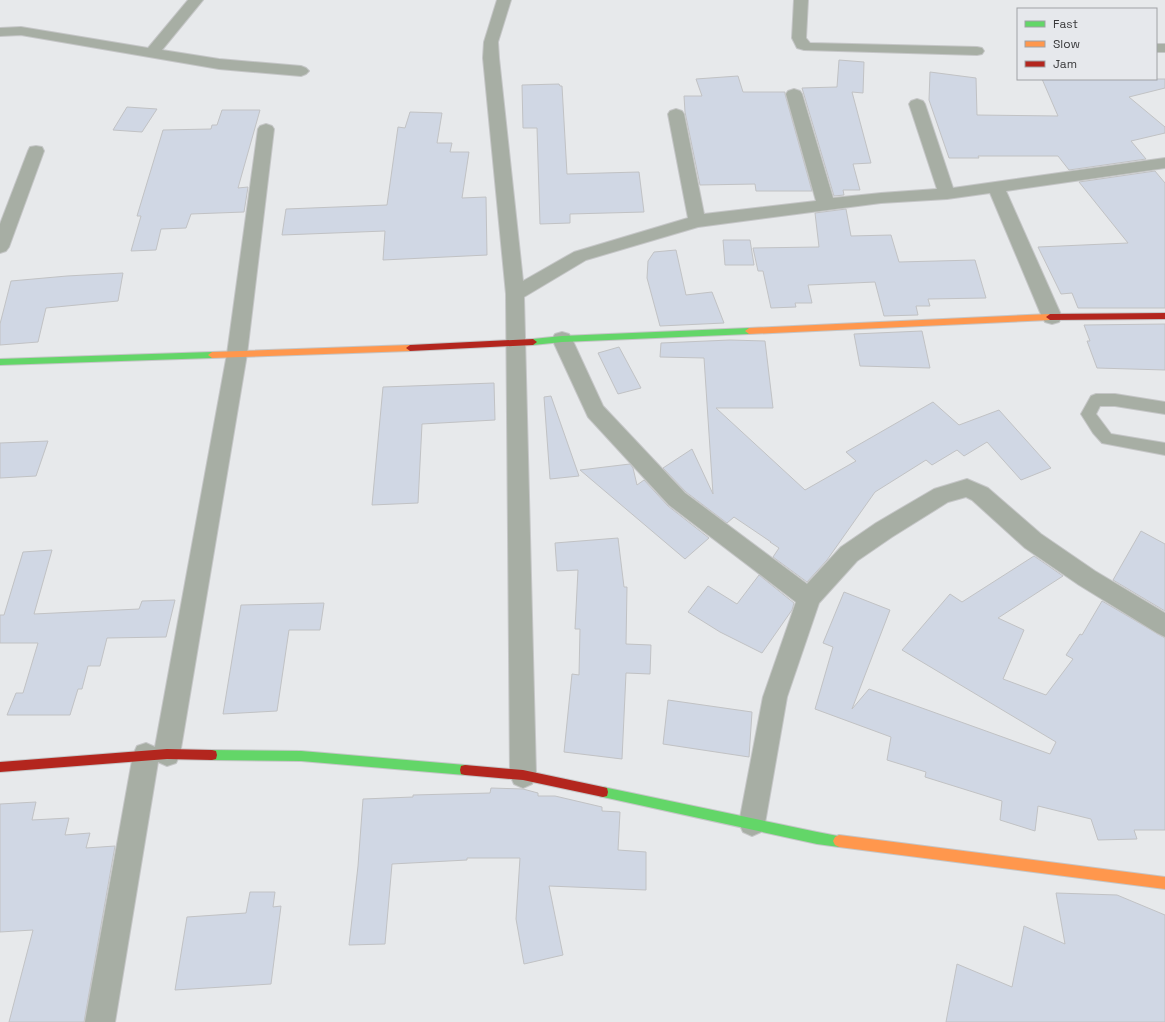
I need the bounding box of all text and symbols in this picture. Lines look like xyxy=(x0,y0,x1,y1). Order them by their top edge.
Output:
legend xyxy=(1017,8,1157,80)
text: Fast xyxy=(1053,16,1078,32)
text: Slow xyxy=(1053,36,1080,52)
text: Jam xyxy=(1053,56,1077,72)

